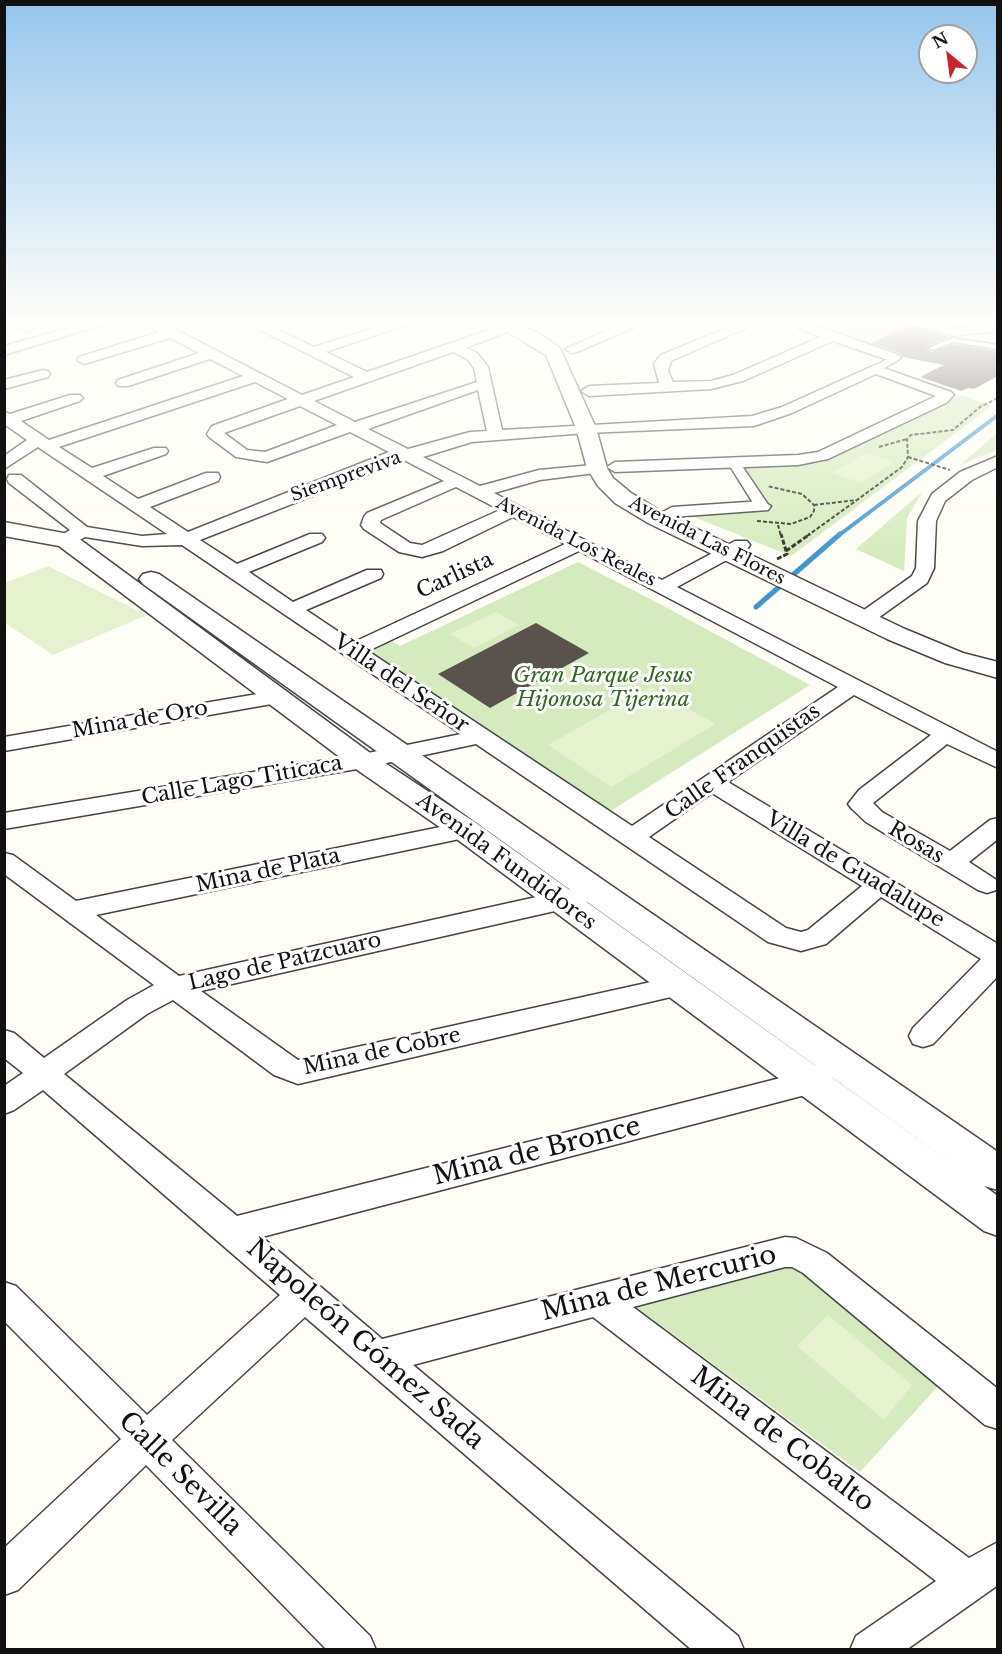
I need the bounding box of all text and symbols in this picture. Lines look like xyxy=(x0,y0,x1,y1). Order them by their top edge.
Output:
north arrow xyxy=(918,24,978,84)
text: N xyxy=(929,28,952,52)
street label: Siempreviva xyxy=(288,447,404,507)
street label: Avenida Los Reales xyxy=(492,492,660,592)
street label: Avenida Las Flores xyxy=(625,492,789,590)
street label: Carlista xyxy=(413,547,497,605)
street label: Villa del Señor xyxy=(329,629,473,739)
park label: Gran Parque Jesus Hijonosa Tijerina xyxy=(513,663,693,713)
street label: Mina de Oro xyxy=(70,696,210,744)
street label: Calle Franquistas xyxy=(661,699,825,825)
street label: Calle Lago Titicaca xyxy=(140,751,344,811)
street label: Avenida Fundidores xyxy=(411,788,601,936)
street label: Villa de Guadalupe xyxy=(761,807,949,933)
street label: Rosas xyxy=(883,817,949,869)
street label: Mina de Plata xyxy=(194,843,342,899)
street label: Lago de Patzcuaro xyxy=(186,928,384,996)
street label: Mina de Cobre xyxy=(301,1023,463,1081)
street label: Mina de Bronce xyxy=(430,1111,644,1193)
street label: Napoleón Gómez Sada xyxy=(240,1233,490,1457)
street label: Mina de Mercurio xyxy=(538,1240,780,1328)
street label: Mina de Cobalto xyxy=(684,1361,880,1519)
street label: Calle Sevilla xyxy=(112,1406,248,1542)

